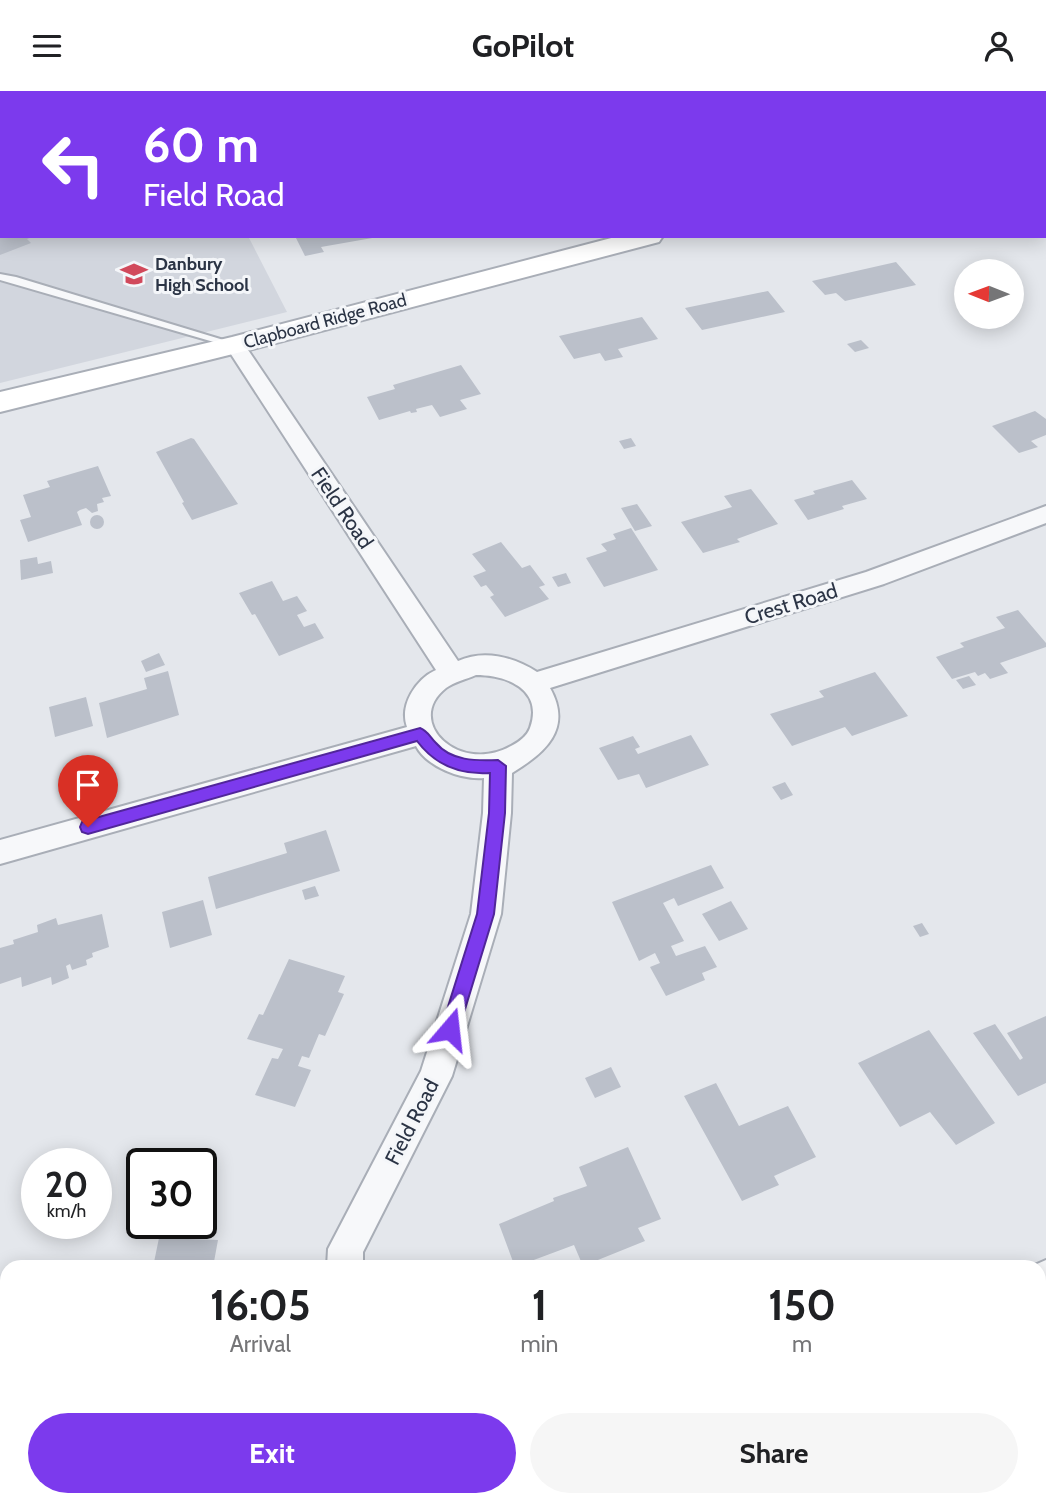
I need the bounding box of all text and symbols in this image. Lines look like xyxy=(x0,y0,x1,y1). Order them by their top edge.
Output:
text: GoPilot xyxy=(472,26,574,65)
icon: menu xyxy=(28,27,66,65)
icon: person xyxy=(980,27,1018,65)
text: 60 m xyxy=(143,115,259,174)
icon: left xyxy=(28,119,119,210)
text: Field Road xyxy=(143,175,284,214)
place label: Danbury High School xyxy=(155,253,249,296)
school or university icon: Danbury High School xyxy=(119,259,149,289)
north arrow xyxy=(954,259,1024,329)
map controls xyxy=(954,259,1024,329)
street label: Clapboard Ridge Road xyxy=(241,289,409,353)
street label: Field Road xyxy=(306,462,379,553)
street label: Crest Road xyxy=(741,578,840,630)
pin xyxy=(58,755,118,827)
icon: arrive xyxy=(69,766,107,804)
position arrow xyxy=(413,992,487,1066)
street label: Field Road xyxy=(379,1075,444,1169)
speed limit sign: 30 xyxy=(126,1148,217,1239)
text: 20 xyxy=(45,1163,88,1206)
text: km/h xyxy=(47,1200,86,1222)
text: 16:05 xyxy=(210,1279,311,1331)
text: 1 xyxy=(532,1279,547,1331)
text: 150 xyxy=(768,1279,836,1331)
text: Arrival xyxy=(230,1330,291,1358)
text: min xyxy=(520,1330,558,1358)
text: m xyxy=(792,1330,812,1358)
button: Exit xyxy=(28,1413,516,1493)
button: Share xyxy=(530,1413,1018,1493)

